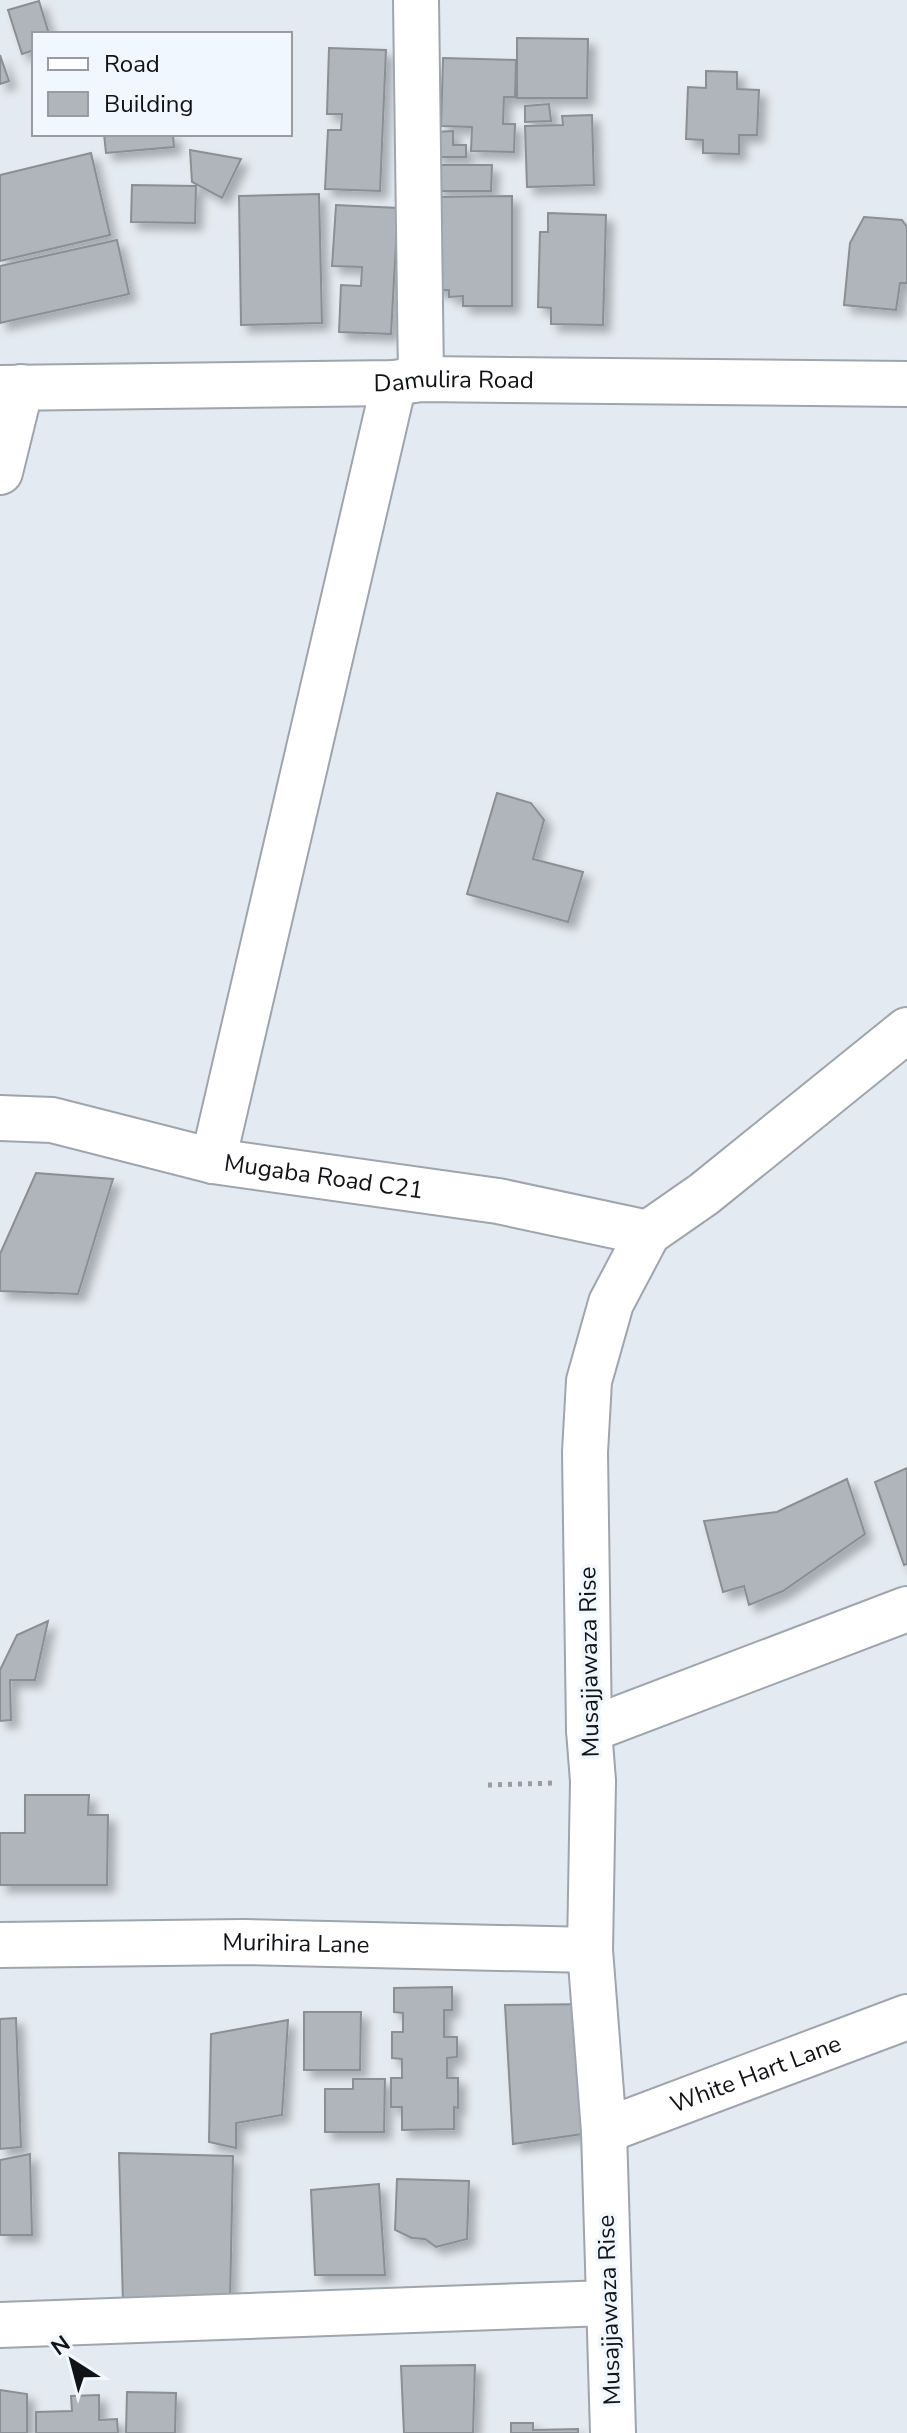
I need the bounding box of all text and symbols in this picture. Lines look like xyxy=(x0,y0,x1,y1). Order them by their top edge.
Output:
legend xyxy=(32,32,292,136)
text: Road xyxy=(104,48,160,80)
text: Building xyxy=(104,88,194,120)
street label: Damulira Road xyxy=(374,363,534,399)
street label: Mugaba Road C21 xyxy=(222,1147,425,1206)
street label: Musajjawaza Rise xyxy=(571,1566,607,1758)
street label: Murihira Lane xyxy=(222,1926,370,1961)
street label: White Hart Lane xyxy=(666,2027,845,2121)
street label: Musajjawaza Rise xyxy=(590,2214,628,2406)
north arrow xyxy=(32,2321,112,2401)
text: N xyxy=(45,2329,76,2363)

